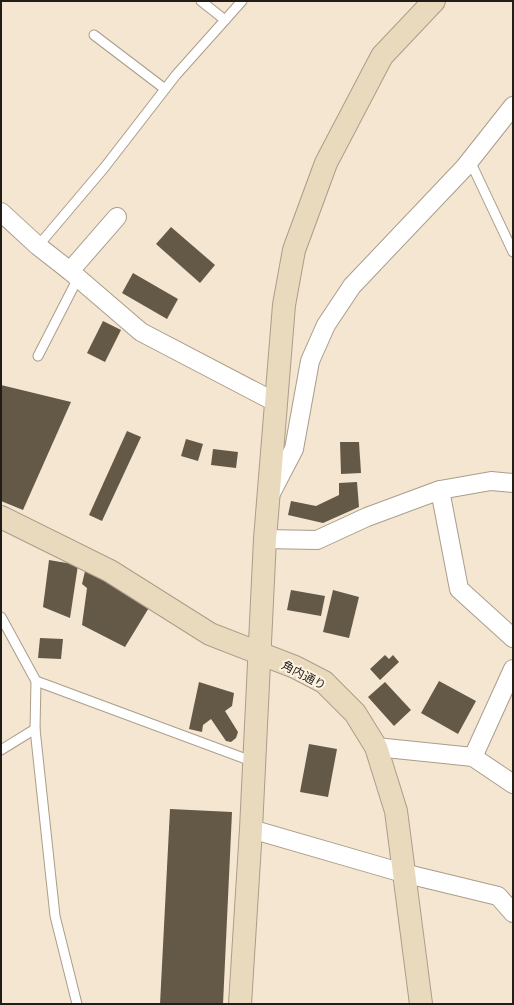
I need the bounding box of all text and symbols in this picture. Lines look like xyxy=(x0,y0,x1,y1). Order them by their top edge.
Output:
street label: 角内通り xyxy=(279,657,329,693)

